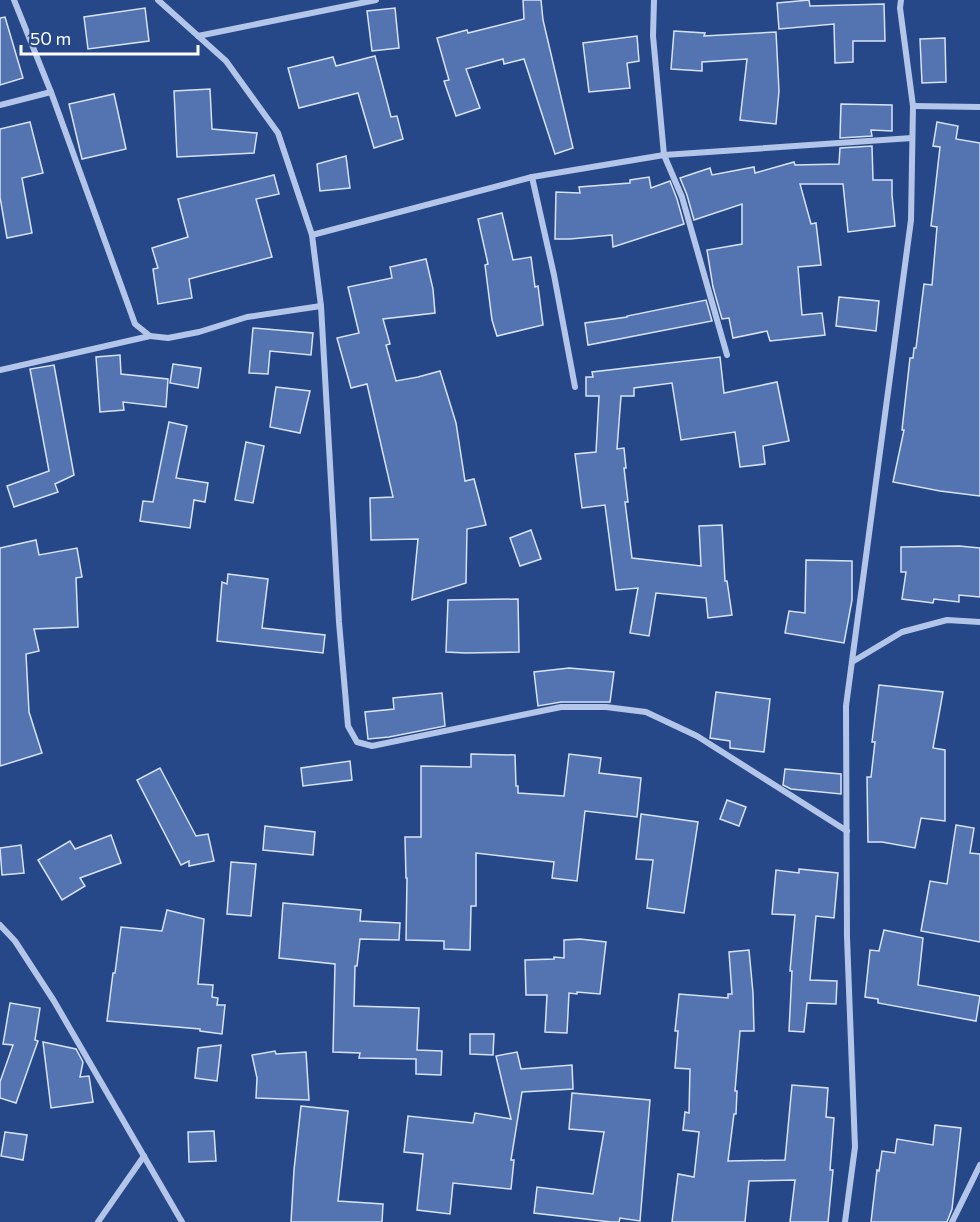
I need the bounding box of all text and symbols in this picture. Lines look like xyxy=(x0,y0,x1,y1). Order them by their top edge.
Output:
scale bar xyxy=(21,18,198,56)
text: 50 m xyxy=(30,27,71,49)

